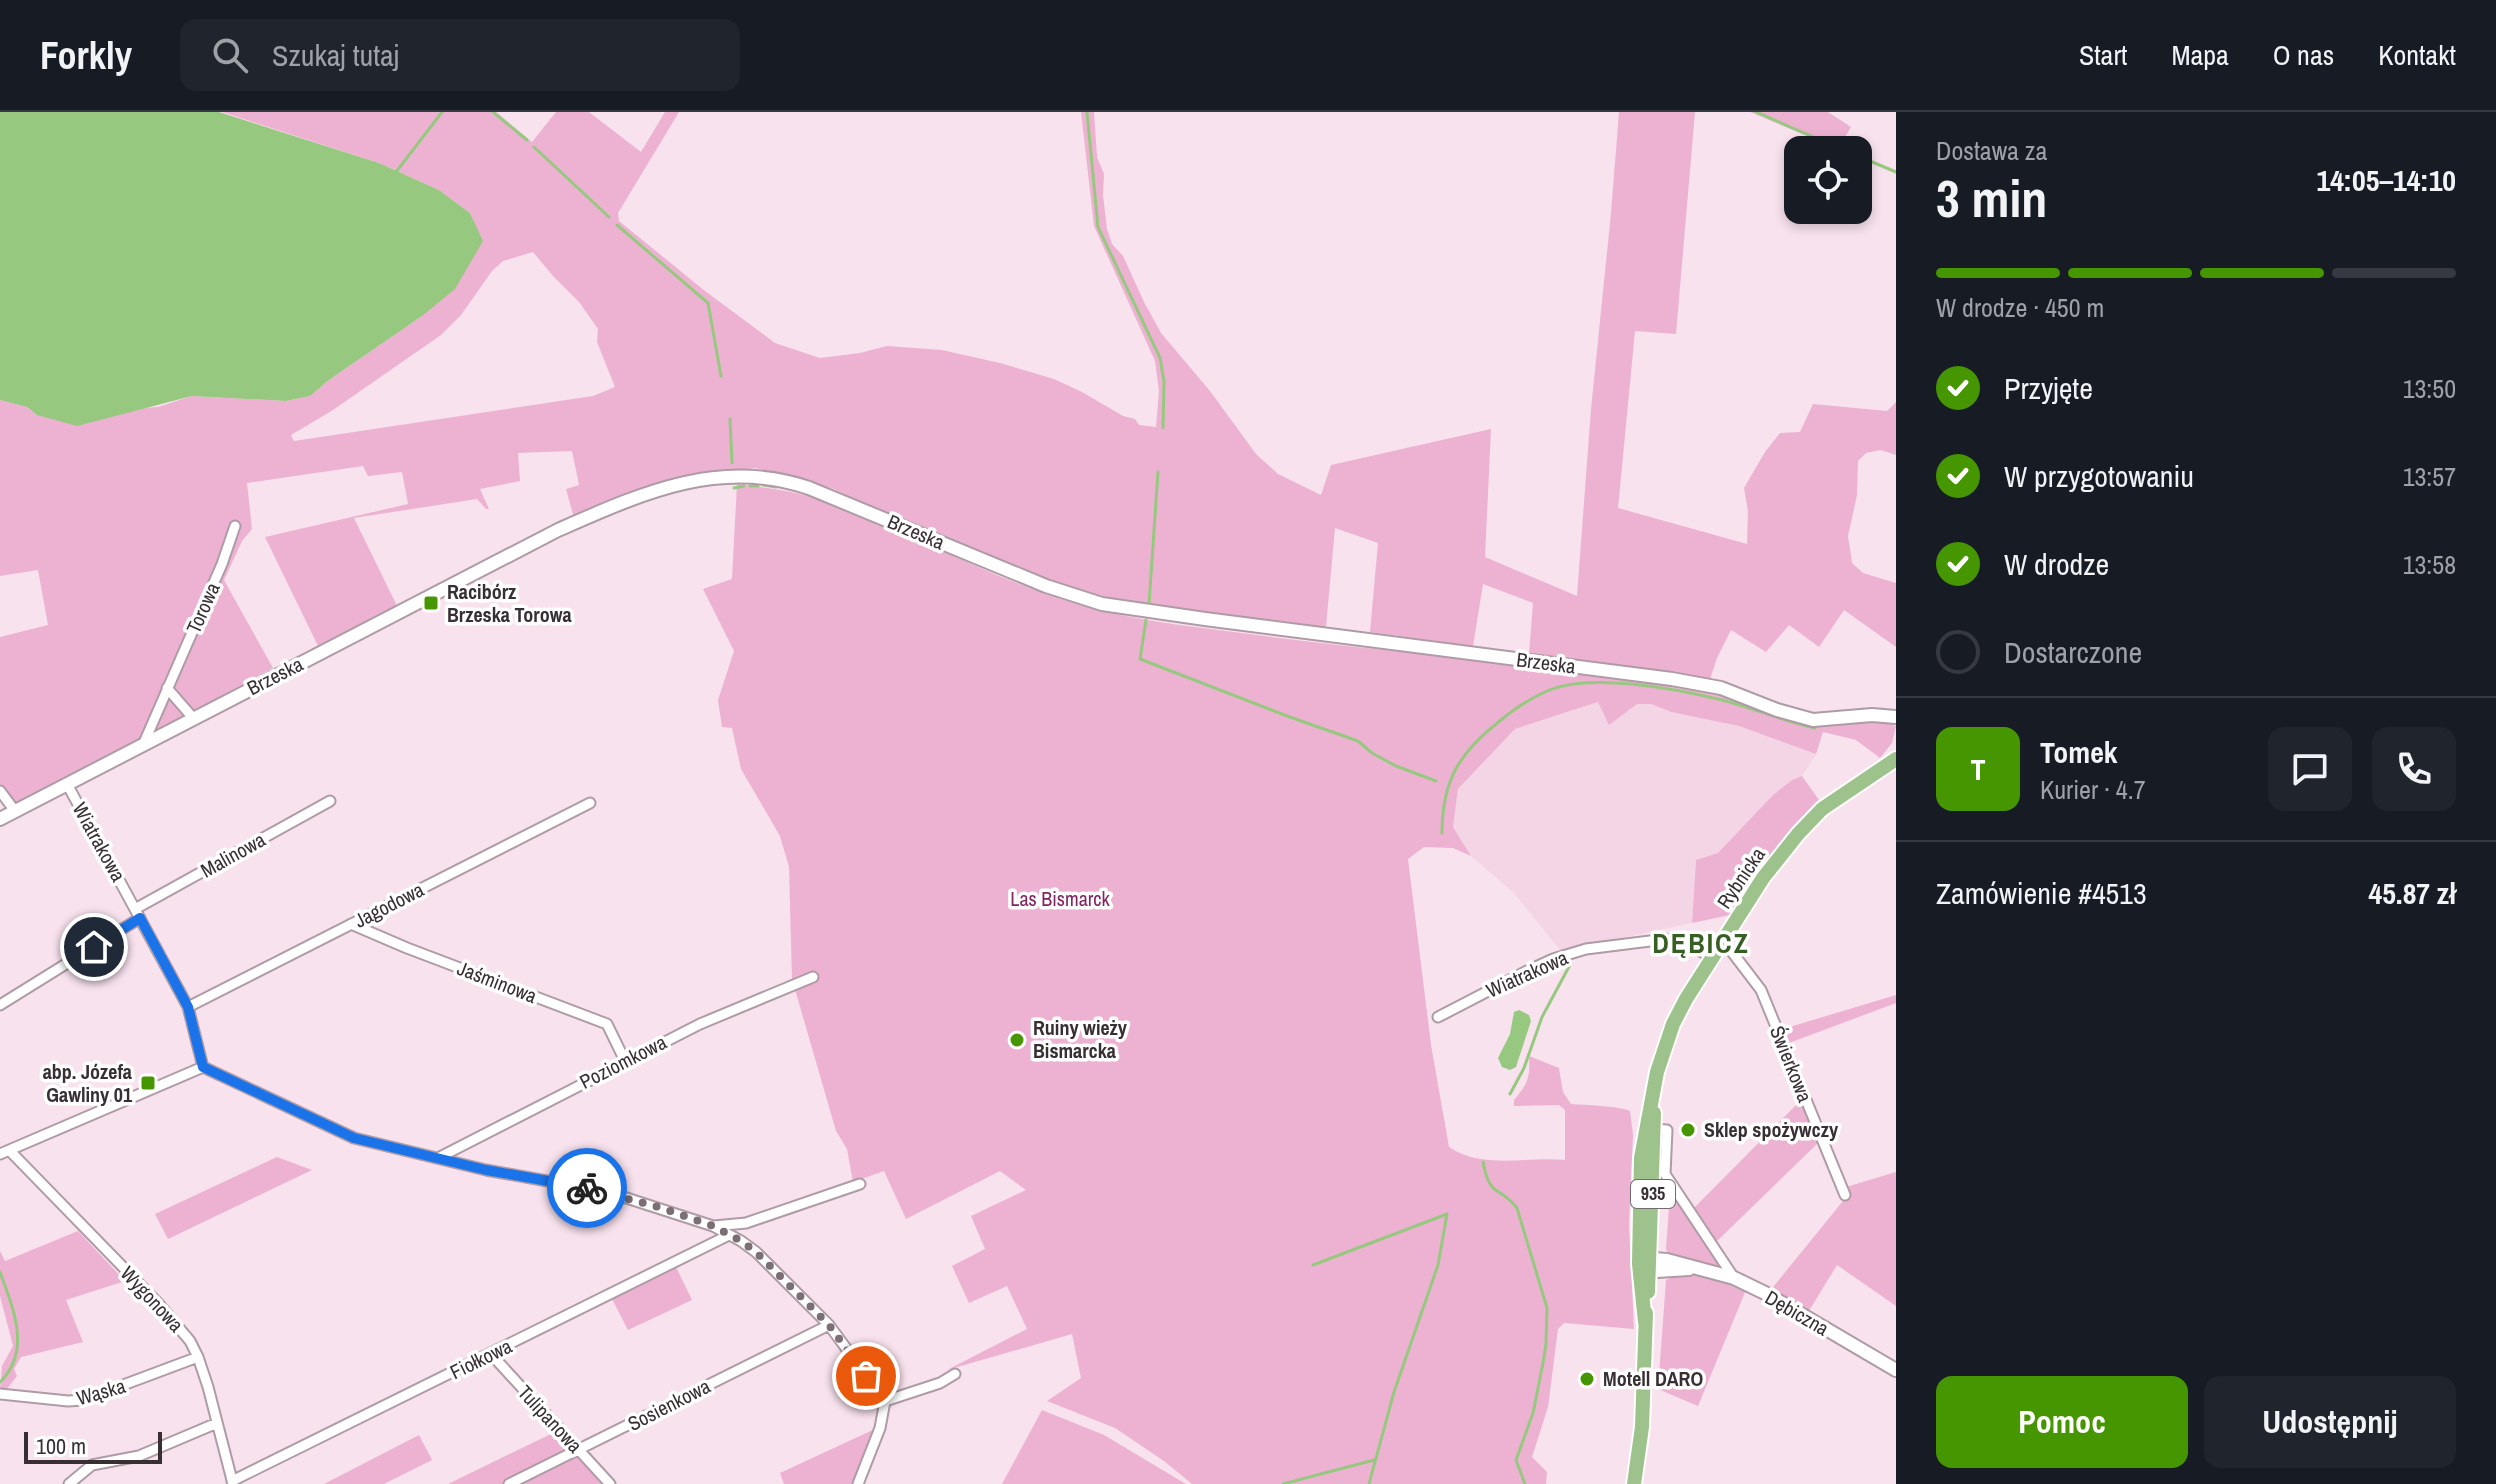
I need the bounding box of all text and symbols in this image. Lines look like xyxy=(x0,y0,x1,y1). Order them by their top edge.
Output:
search box xyxy=(180,19,740,91)
text: Forkly xyxy=(40,30,132,81)
icon: search xyxy=(208,33,252,77)
text: Szukaj tutaj xyxy=(272,35,399,75)
text: Start xyxy=(2079,36,2127,74)
text: Mapa xyxy=(2171,36,2229,74)
text: O nas xyxy=(2273,36,2334,74)
text: Kontakt xyxy=(2378,36,2456,74)
text: Dostawa za xyxy=(1936,133,2047,168)
map controls xyxy=(1784,136,1872,224)
button: locate xyxy=(1784,136,1872,224)
text: 14:05–14:10 xyxy=(2317,160,2456,200)
text: 3 min xyxy=(1936,163,2047,233)
text: W drodze · 450 m xyxy=(1936,290,2104,325)
icon: check xyxy=(1936,366,1980,410)
text: Przyjęte xyxy=(2004,368,2093,408)
text: 13:50 xyxy=(2403,371,2456,406)
icon: check xyxy=(1936,454,1980,498)
text: W przygotowaniu xyxy=(2004,456,2194,496)
text: 13:57 xyxy=(2403,459,2456,494)
street label: Brzeska xyxy=(884,508,949,556)
icon: check xyxy=(1936,542,1980,586)
text: W drodze xyxy=(2004,544,2109,584)
text: 13:58 xyxy=(2403,547,2456,582)
street label: Torowa xyxy=(179,578,226,637)
place label: Racibórz Brzeska Torowa xyxy=(447,578,572,628)
marker: Racibórz Brzeska Torowa xyxy=(422,594,440,612)
text: Dostarczone xyxy=(2004,632,2142,672)
street label: Brzeska xyxy=(1515,645,1577,680)
street label: Brzeska xyxy=(242,650,307,701)
button: chat xyxy=(2268,727,2352,811)
button: phone xyxy=(2372,727,2456,811)
text: Tomek xyxy=(2040,732,2118,772)
text: T xyxy=(1970,749,1986,789)
text: Kurier · 4.7 xyxy=(2040,772,2145,807)
street label: Wiatrakowa xyxy=(67,797,132,886)
street label: Malinowa xyxy=(196,826,270,883)
street label: Rybnicka xyxy=(1710,842,1771,914)
text: Zamówienie #4513 xyxy=(1936,873,2147,913)
text: 45.87 zł xyxy=(2368,873,2456,913)
street label: Jagodowa xyxy=(349,876,428,934)
park label: Las Bismarck xyxy=(1010,885,1110,912)
pin xyxy=(60,913,128,981)
district label: DĘBICZ xyxy=(1652,924,1750,962)
icon: home xyxy=(72,925,116,969)
street label: Wiatrakowa xyxy=(1482,944,1572,1003)
street label: Jaśminowa xyxy=(454,954,541,1009)
place label: Ruiny wieży Bismarcka xyxy=(1033,1014,1128,1064)
street label: Świerkowa xyxy=(1764,1022,1819,1106)
street label: Poziomkowa xyxy=(575,1028,671,1095)
marker: Ruiny wieży Bismarcka xyxy=(1008,1031,1026,1049)
place label: abp. Józefa Gawliny 01 xyxy=(43,1058,133,1108)
marker: abp. Józefa Gawliny 01 xyxy=(139,1074,157,1092)
place label: Sklep spożywczy xyxy=(1704,1116,1839,1143)
marker: Sklep spożywczy xyxy=(1679,1121,1697,1139)
courier xyxy=(547,1148,627,1228)
icon: bike xyxy=(565,1166,609,1210)
road number: 935 xyxy=(1631,1180,1675,1208)
street label: Wygonowa xyxy=(115,1260,190,1337)
street label: Dębiczna xyxy=(1761,1284,1834,1342)
street label: Fiołkowa xyxy=(445,1332,516,1385)
pin xyxy=(832,1342,900,1410)
icon: bag xyxy=(844,1354,888,1398)
place label: Motell DARO xyxy=(1603,1365,1703,1392)
marker: Motell DARO xyxy=(1578,1370,1596,1388)
street label: Wąska xyxy=(73,1372,128,1411)
street label: Sosienkowa xyxy=(623,1372,715,1437)
button: Pomoc xyxy=(1936,1376,2188,1468)
button: Udostępnij xyxy=(2204,1376,2456,1468)
street label: Tulipanowa xyxy=(512,1379,589,1458)
scale bar xyxy=(24,1428,162,1464)
text: 100 m xyxy=(36,1431,86,1461)

